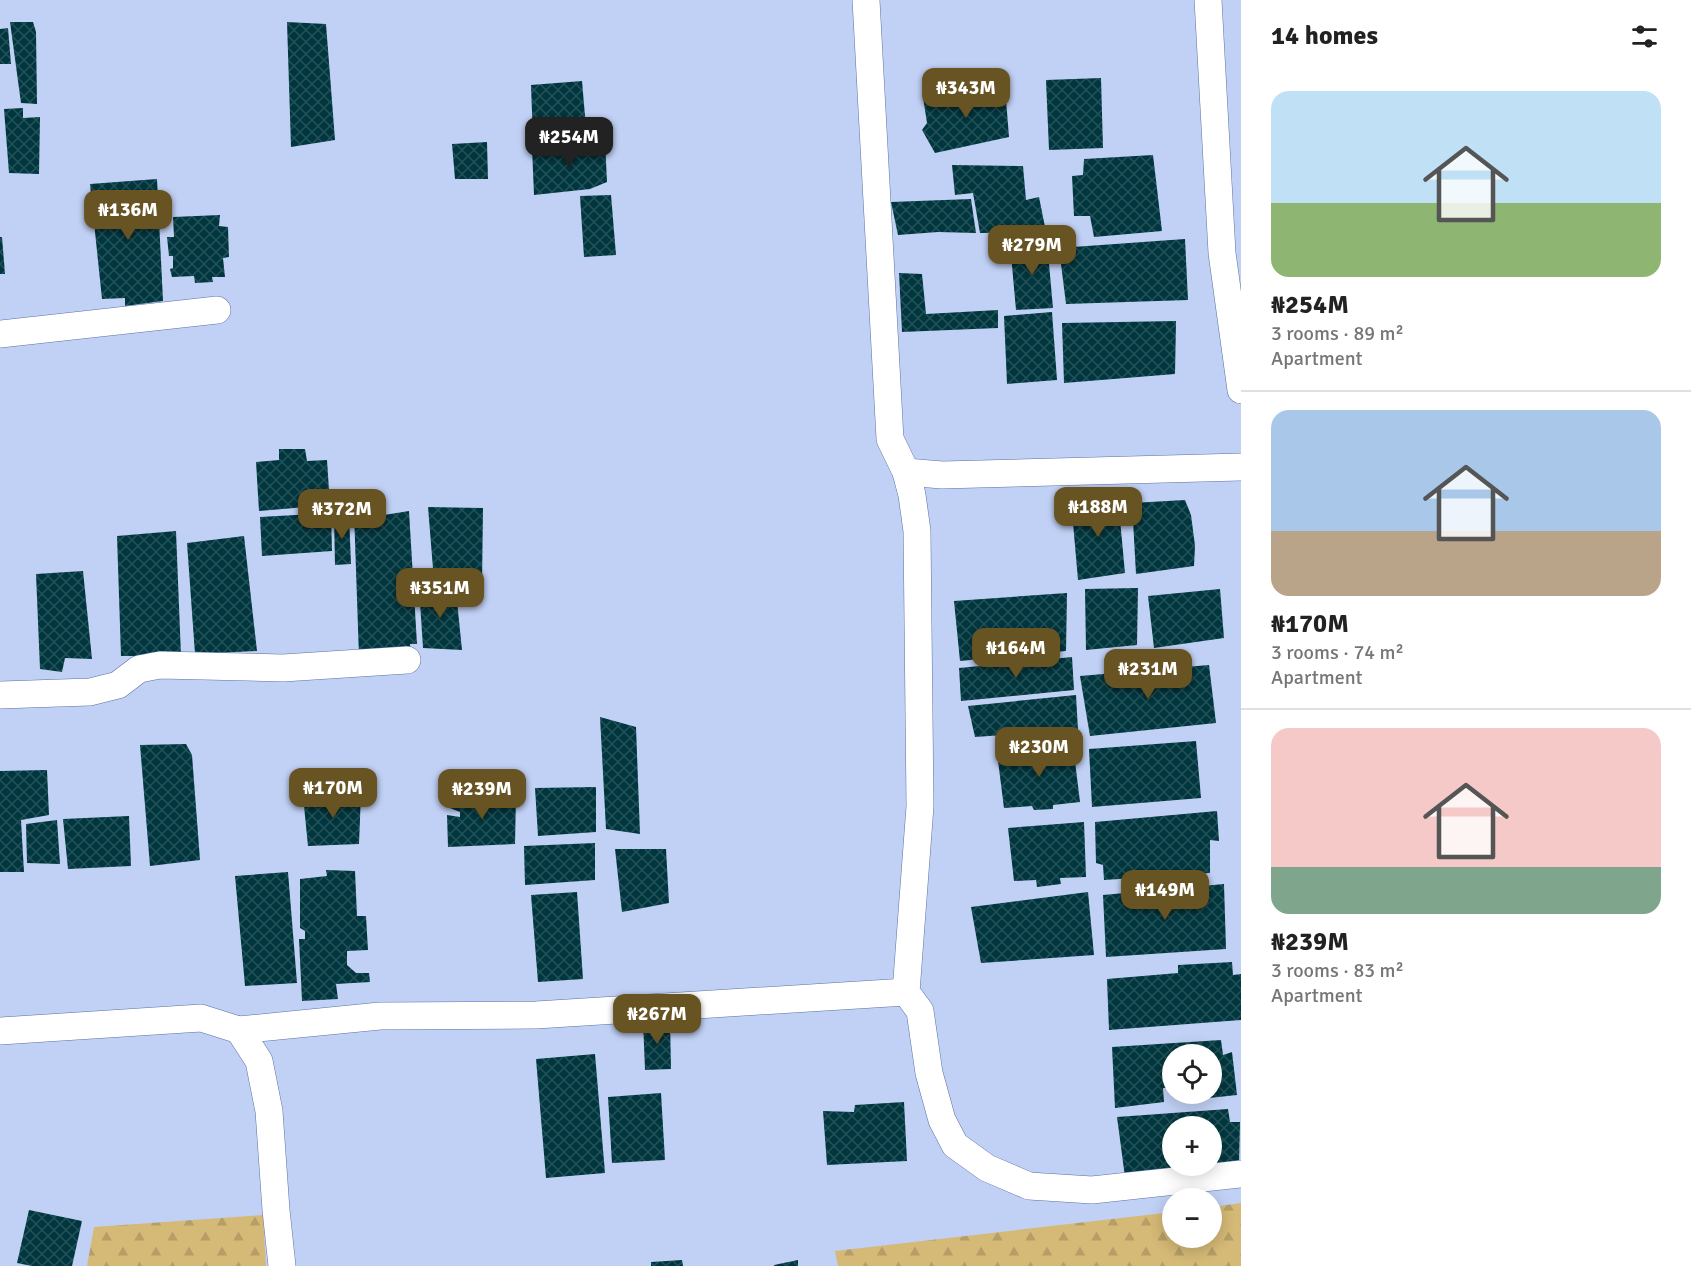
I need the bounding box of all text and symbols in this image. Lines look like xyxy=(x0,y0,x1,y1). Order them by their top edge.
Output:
text: 14 homes xyxy=(1271,20,1378,52)
icon: filters xyxy=(1628,20,1661,53)
pin: ₦343M xyxy=(924,68,1008,119)
text: ₦343M xyxy=(936,75,996,100)
pin: ₦254M xyxy=(527,117,611,168)
text: ₦254M xyxy=(539,124,599,149)
icon: home xyxy=(1412,130,1520,238)
pin: ₦136M xyxy=(86,190,170,241)
text: ₦136M xyxy=(98,197,158,222)
pin: ₦279M xyxy=(990,225,1074,276)
text: ₦279M xyxy=(1002,232,1062,257)
text: ₦254M xyxy=(1271,289,1349,321)
text: 3 rooms · 89 m² xyxy=(1271,321,1404,346)
text: Apartment xyxy=(1271,346,1363,371)
icon: home xyxy=(1412,449,1520,557)
pin: ₦188M xyxy=(1056,487,1140,538)
pin: ₦372M xyxy=(300,489,384,540)
text: ₦188M xyxy=(1068,494,1128,519)
text: ₦372M xyxy=(312,496,372,521)
pin: ₦351M xyxy=(398,568,482,619)
text: ₦351M xyxy=(410,575,470,600)
text: ₦170M xyxy=(1271,608,1349,640)
pin: ₦164M xyxy=(974,628,1058,679)
text: ₦164M xyxy=(986,635,1046,660)
text: 3 rooms · 74 m² xyxy=(1271,640,1404,665)
pin: ₦231M xyxy=(1106,649,1190,700)
text: ₦231M xyxy=(1118,656,1178,681)
text: Apartment xyxy=(1271,665,1363,690)
pin: ₦230M xyxy=(997,727,1081,778)
text: ₦230M xyxy=(1009,734,1069,759)
icon: home xyxy=(1412,767,1520,875)
pin: ₦170M xyxy=(291,768,375,819)
pin: ₦239M xyxy=(440,769,524,820)
text: ₦170M xyxy=(303,775,363,800)
text: ₦239M xyxy=(452,776,512,801)
pin: ₦149M xyxy=(1123,870,1207,921)
text: ₦149M xyxy=(1135,877,1195,902)
text: ₦239M xyxy=(1271,926,1349,958)
text: 3 rooms · 83 m² xyxy=(1271,958,1404,983)
text: Apartment xyxy=(1271,983,1363,1008)
pin: ₦267M xyxy=(615,994,699,1045)
text: ₦267M xyxy=(627,1001,687,1026)
map controls xyxy=(1162,1044,1222,1248)
button: locate xyxy=(1162,1044,1222,1104)
button: + xyxy=(1162,1116,1222,1176)
button: − xyxy=(1162,1188,1222,1248)

